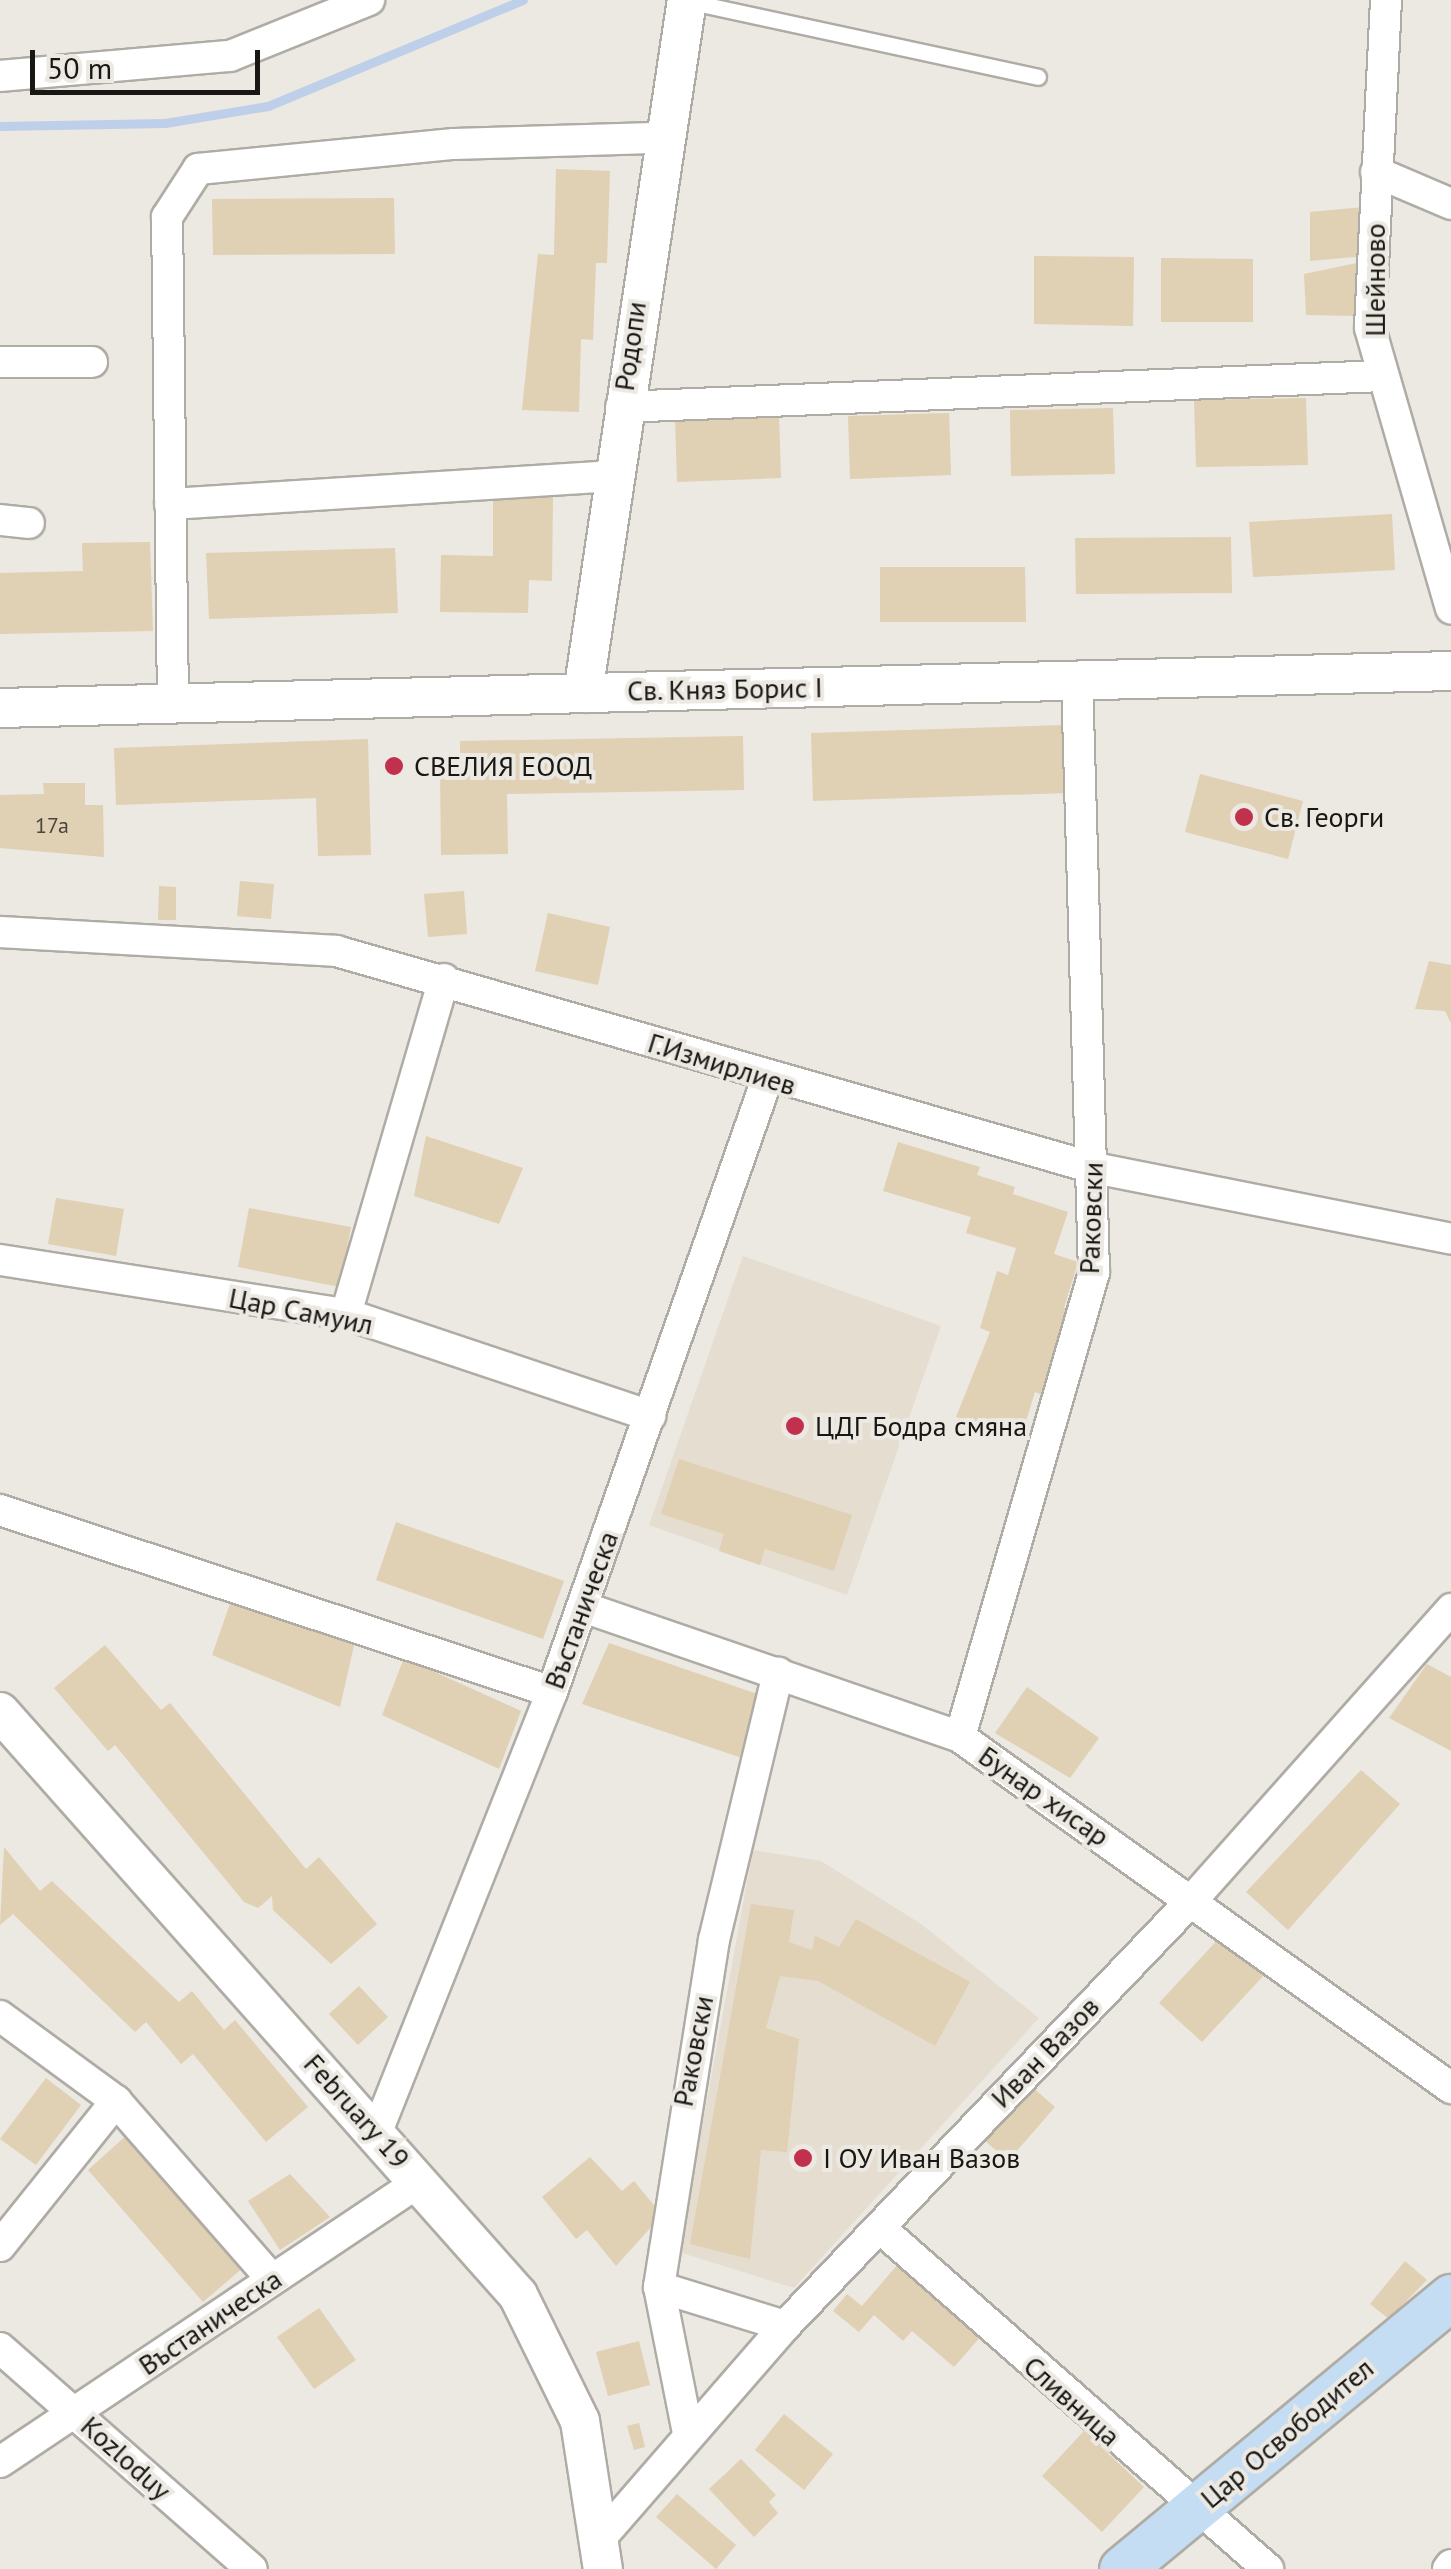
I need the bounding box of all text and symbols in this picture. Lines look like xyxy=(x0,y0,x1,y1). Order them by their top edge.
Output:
scale bar xyxy=(35,30,265,92)
text: 50 m xyxy=(47,48,112,87)
street label: Шейново xyxy=(1358,223,1392,337)
street label: Родопи xyxy=(607,299,653,393)
street label: Св. Княз Борис I xyxy=(626,670,824,708)
place label: СВЕЛИЯ ЕООД xyxy=(414,749,592,783)
marker: СВЕЛИЯ ЕООД xyxy=(383,755,405,777)
place label: Св. Георги xyxy=(1264,800,1386,834)
marker: Св. Георги xyxy=(1233,806,1255,828)
house number: 17a xyxy=(35,813,69,839)
street label: Г.Измирлиев xyxy=(644,1026,800,1102)
street label: Раковски xyxy=(1072,1161,1110,1275)
street label: Цар Самуил xyxy=(226,1281,376,1341)
place label: ЦДГ Бодра смяна xyxy=(815,1409,1028,1443)
marker: ЦДГ Бодра смяна xyxy=(784,1415,806,1437)
street label: Въстаническа xyxy=(537,1527,625,1693)
street label: Бунар хисар xyxy=(972,1739,1116,1853)
street label: Иван Вазов xyxy=(984,1990,1106,2114)
street label: Раковски xyxy=(666,1993,720,2109)
street label: February 19 xyxy=(297,2047,417,2175)
place label: I ОУ Иван Вазов xyxy=(823,2141,1021,2175)
marker: I ОУ Иван Вазов xyxy=(792,2147,814,2169)
street label: Въстаническа xyxy=(132,2262,288,2382)
street label: Сливница xyxy=(1017,2349,1127,2453)
street label: Цар Освободител xyxy=(1194,2351,1380,2515)
street label: Kozloduy xyxy=(74,2409,178,2507)

